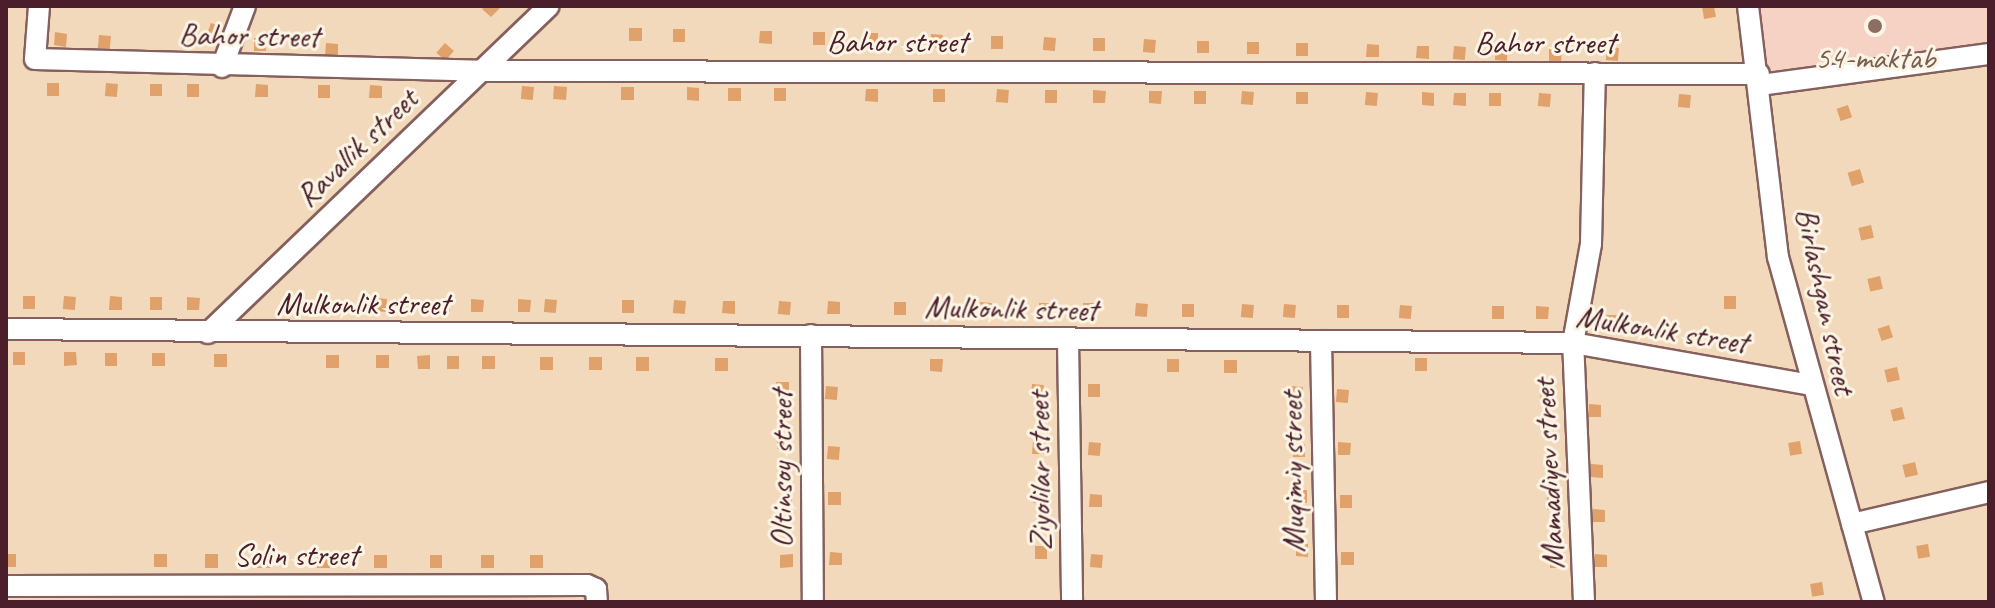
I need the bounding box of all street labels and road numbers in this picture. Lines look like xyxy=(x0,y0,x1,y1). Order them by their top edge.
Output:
street label: Bahor street xyxy=(178,16,320,56)
street label: Bahor street xyxy=(827,23,967,61)
street label: Bahor street xyxy=(1475,24,1615,62)
street label: Ravallik street xyxy=(288,81,426,215)
street label: Birlashgan street xyxy=(1787,204,1863,398)
street label: Mulkonlik street xyxy=(277,285,449,323)
street label: Mulkonlik street xyxy=(924,288,1098,330)
street label: Mulkonlik street xyxy=(1574,298,1750,362)
street label: Mamadiyev street xyxy=(1525,378,1573,570)
street label: Oltinsoy street xyxy=(763,390,801,548)
street label: Ziyolilar street xyxy=(1019,391,1061,551)
street label: Muqimiy street xyxy=(1272,391,1314,553)
street label: Solin street xyxy=(234,536,358,574)

